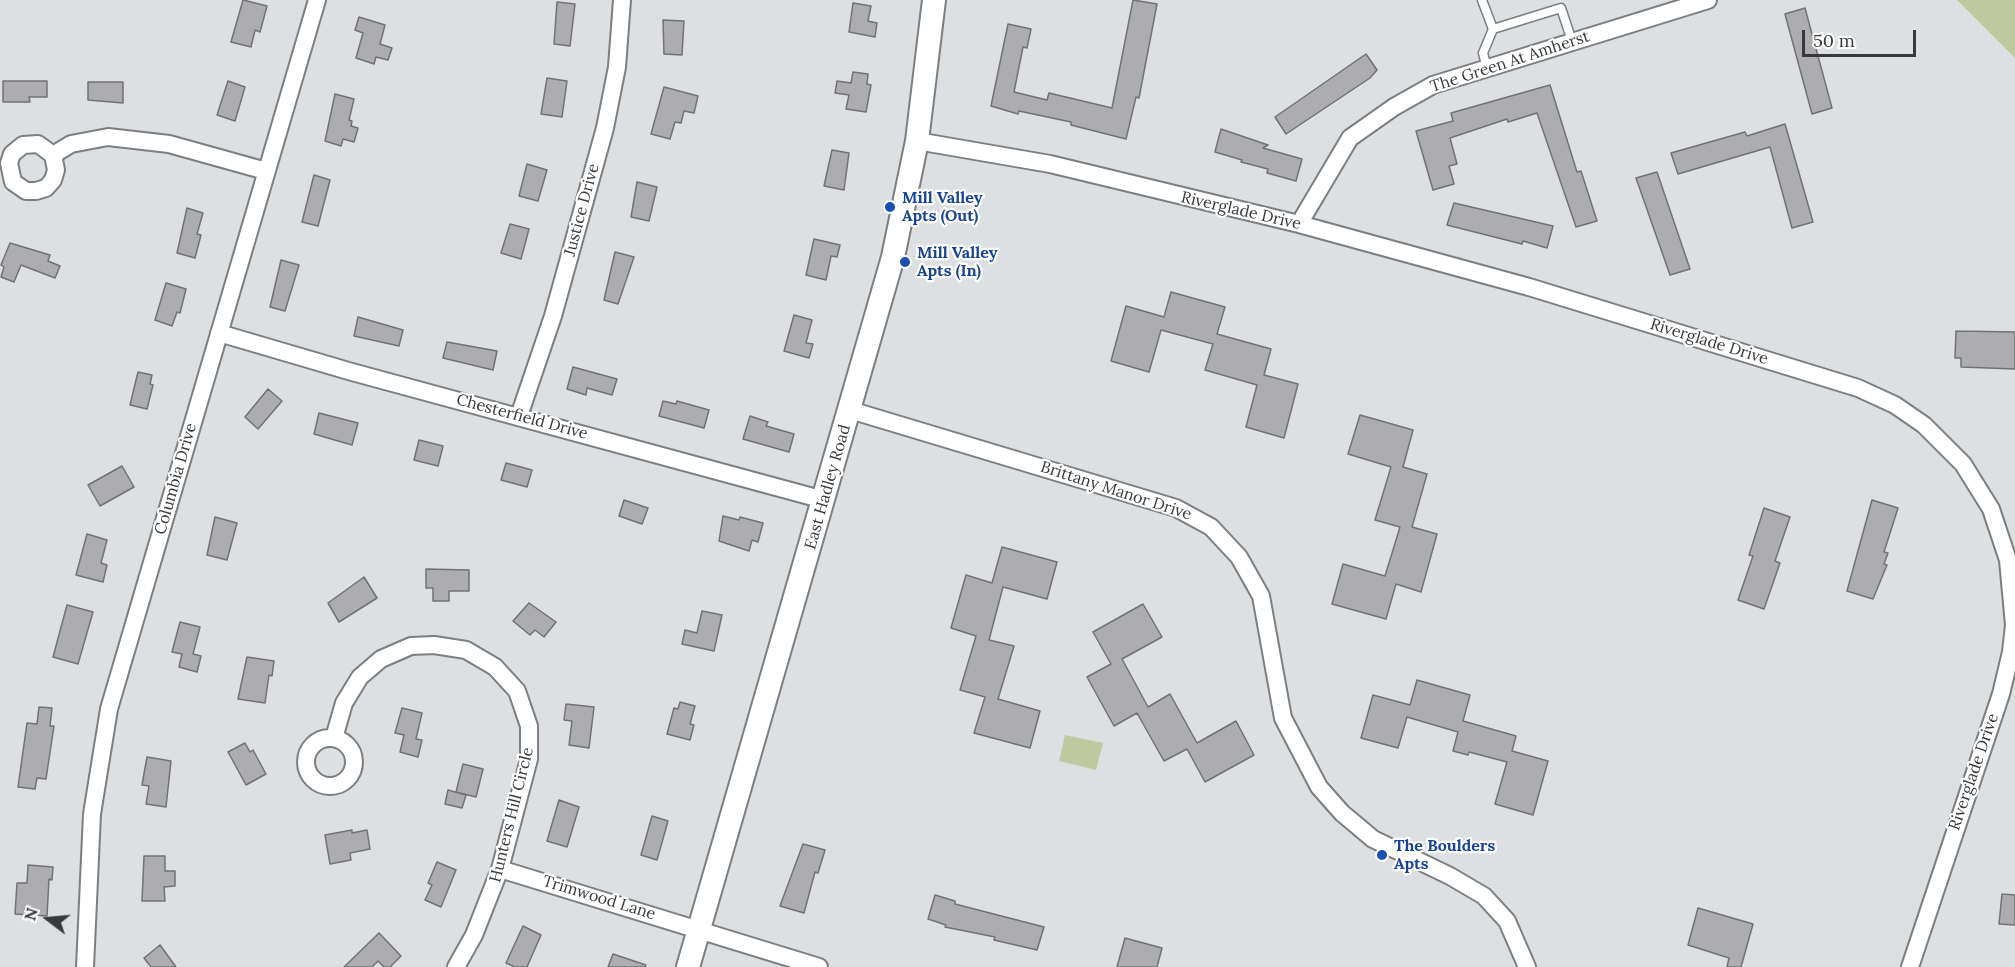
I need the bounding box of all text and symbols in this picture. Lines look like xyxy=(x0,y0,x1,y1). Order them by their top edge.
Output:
scale bar xyxy=(1805,18,1919,56)
street label: The Green At Amherst xyxy=(1428,27,1592,97)
text: 50 m xyxy=(1813,29,1855,52)
street label: Justice Drive xyxy=(560,162,604,258)
place label: Mill Valley Apts (Out) xyxy=(902,188,983,226)
street label: Riverglade Drive xyxy=(1179,188,1303,234)
marker: Mill Valley Apts (Out) xyxy=(883,200,897,214)
place label: Mill Valley Apts (In) xyxy=(917,243,998,281)
marker: Mill Valley Apts (In) xyxy=(898,255,912,269)
street label: Riverglade Drive xyxy=(1648,315,1770,369)
street label: Chesterfield Drive xyxy=(454,390,590,444)
street label: Columbia Drive xyxy=(151,421,201,537)
street label: East Hadley Road xyxy=(801,422,855,552)
street label: Brittany Manor Drive xyxy=(1038,457,1194,525)
street label: Riverglade Drive xyxy=(1945,711,2003,833)
street label: Hunters Hill Circle xyxy=(486,745,538,885)
place label: The Boulders Apts xyxy=(1394,836,1495,874)
marker: The Boulders Apts xyxy=(1375,848,1389,862)
street label: Trimwood Lane xyxy=(540,872,658,924)
north arrow xyxy=(18,889,78,949)
text: N xyxy=(19,905,42,923)

